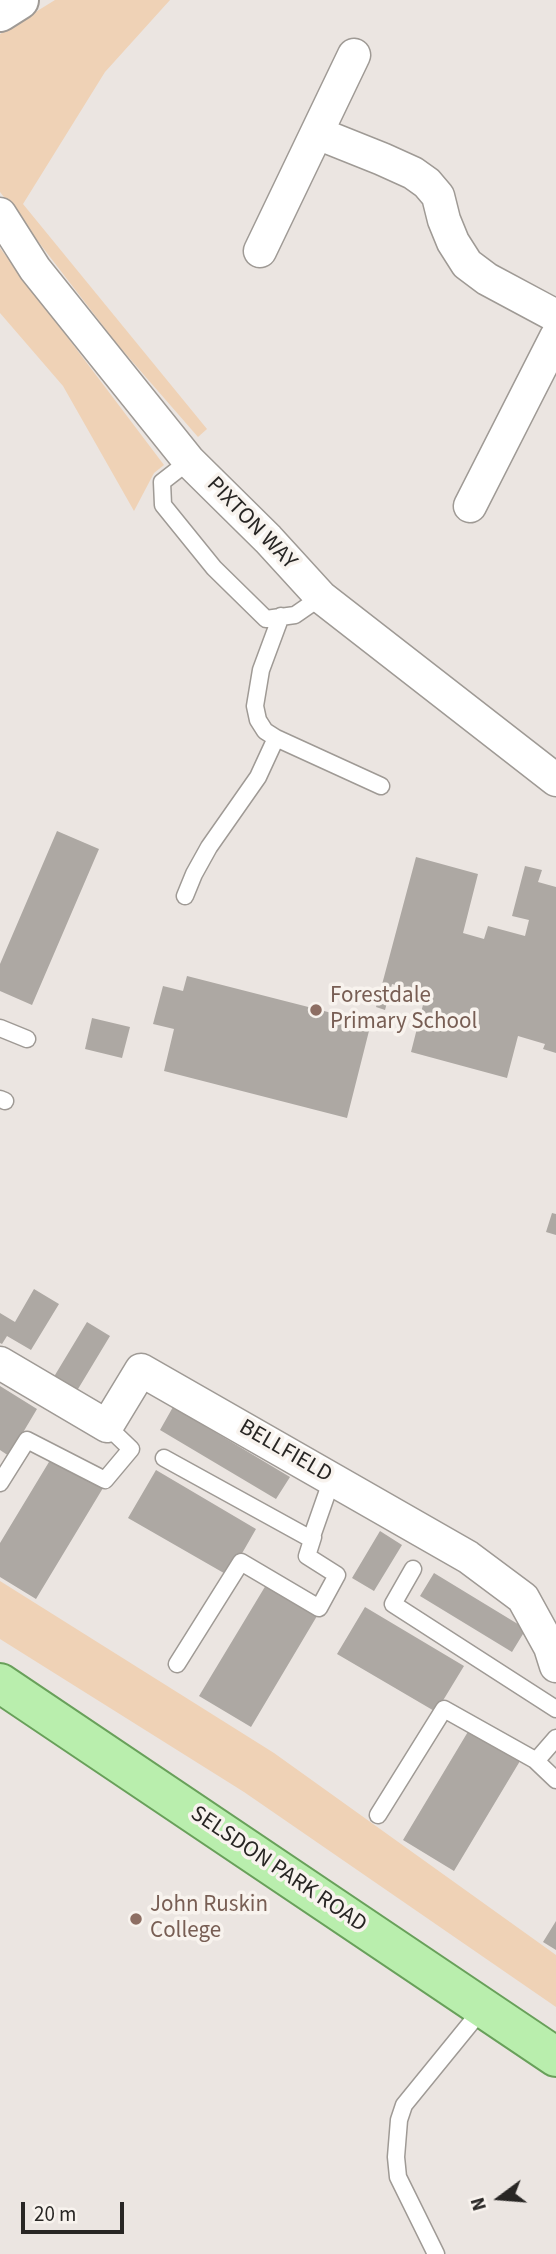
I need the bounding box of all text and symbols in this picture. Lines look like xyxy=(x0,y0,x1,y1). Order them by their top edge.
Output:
street label: PIXTON WAY xyxy=(200,472,302,576)
place label: Forestdale Primary School xyxy=(330,983,477,1037)
marker: Forestdale Primary School xyxy=(308,1002,324,1018)
street label: BELLFIELD xyxy=(234,1414,336,1490)
street label: SELSDON PARK ROAD xyxy=(185,1801,371,1939)
place label: John Ruskin College xyxy=(150,1892,268,1946)
marker: John Ruskin College xyxy=(128,1911,144,1927)
north arrow xyxy=(465,2163,535,2233)
scale bar xyxy=(24,2188,128,2232)
text: N xyxy=(465,2194,494,2214)
text: 20 m xyxy=(34,2199,76,2229)

